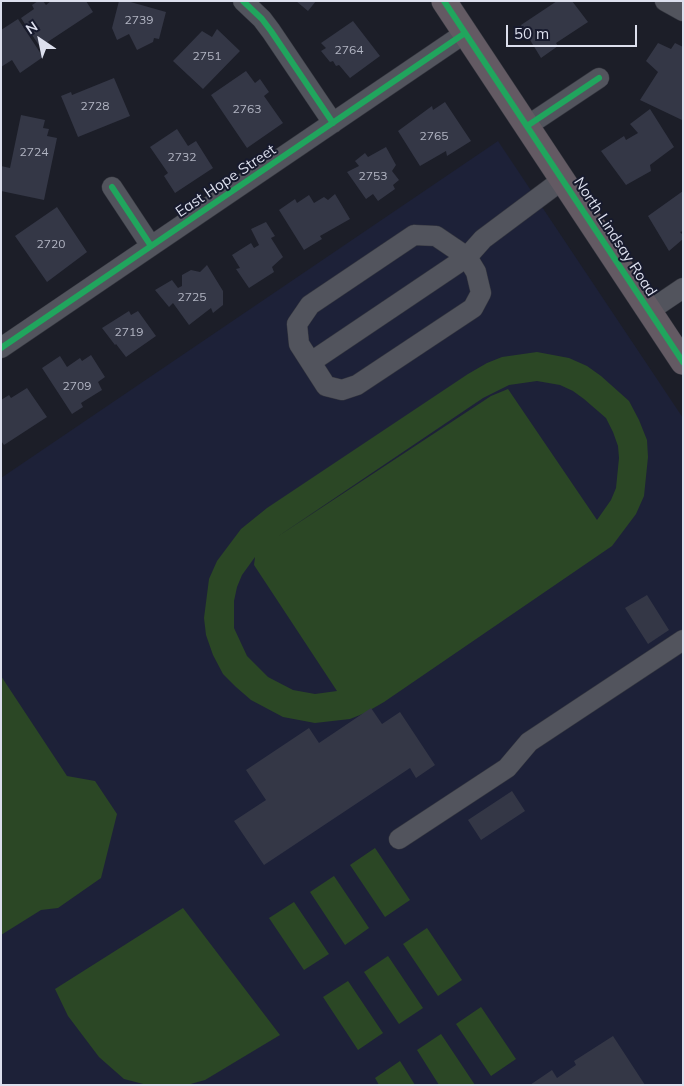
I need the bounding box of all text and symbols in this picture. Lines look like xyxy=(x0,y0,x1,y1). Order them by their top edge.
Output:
house number: 2739 xyxy=(125,13,153,27)
north arrow xyxy=(15,15,65,65)
scale bar xyxy=(509,15,640,47)
text: N xyxy=(22,17,41,38)
text: 50 m xyxy=(514,24,549,43)
house number: 2764 xyxy=(335,43,363,57)
house number: 2751 xyxy=(193,49,221,63)
house number: 2728 xyxy=(81,99,109,113)
house number: 2763 xyxy=(233,102,261,116)
house number: 2765 xyxy=(420,129,448,143)
street label: East Hope Street xyxy=(173,141,279,221)
house number: 2724 xyxy=(20,145,48,159)
house number: 2732 xyxy=(168,150,196,164)
house number: 2753 xyxy=(359,169,387,183)
street label: North Lindsay Road xyxy=(570,174,660,300)
house number: 2720 xyxy=(37,237,65,251)
house number: 2725 xyxy=(178,290,206,304)
house number: 2719 xyxy=(115,325,143,339)
house number: 2709 xyxy=(63,379,91,393)

